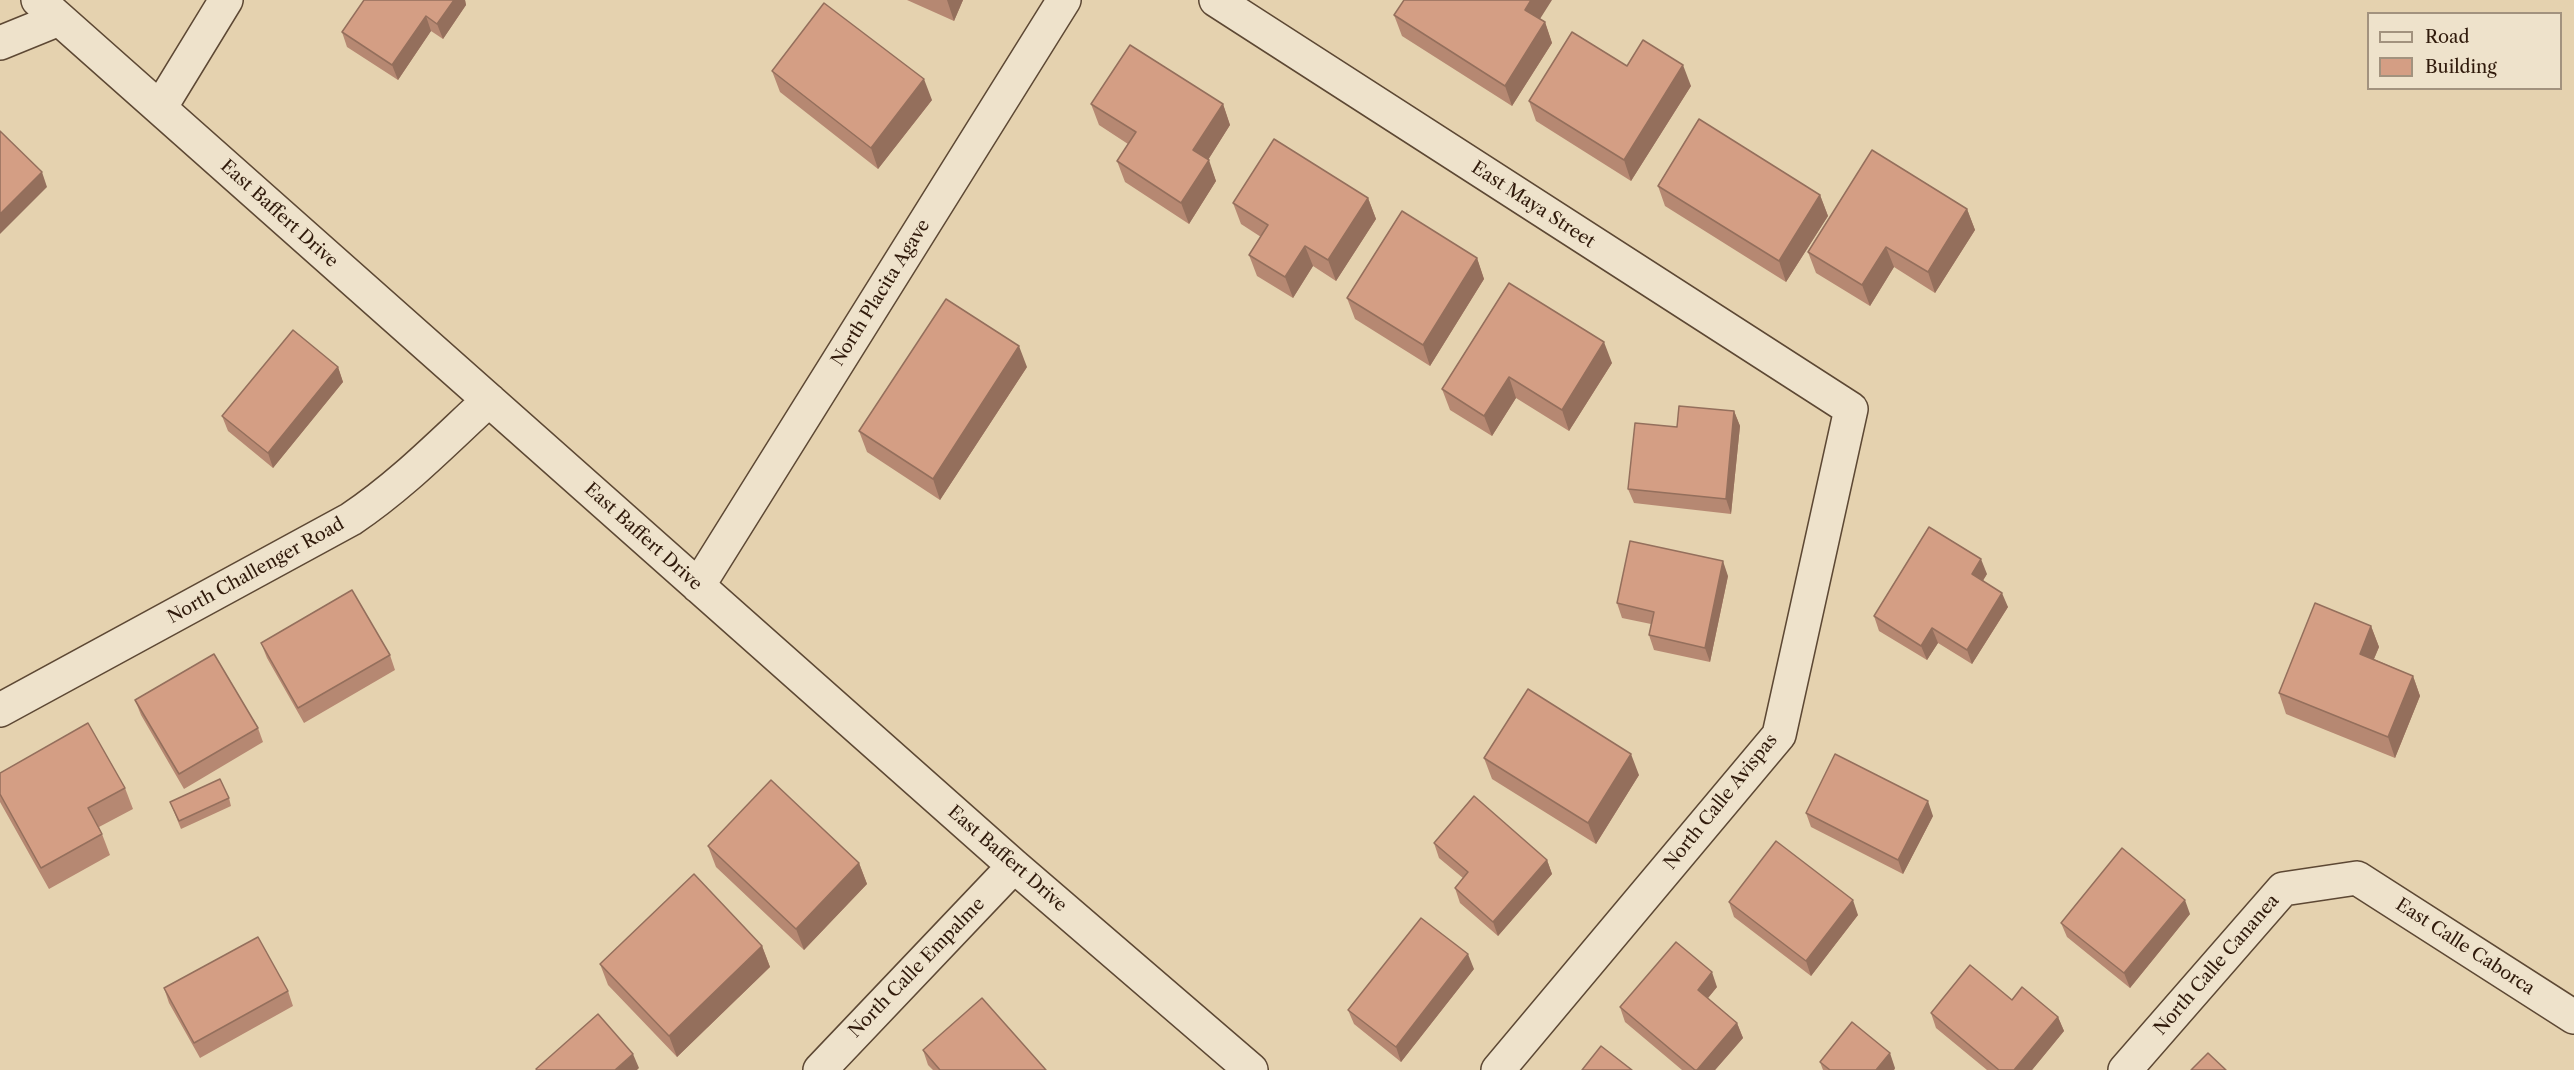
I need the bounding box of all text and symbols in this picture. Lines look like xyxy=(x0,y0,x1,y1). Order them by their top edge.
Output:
legend xyxy=(2367,12,2562,90)
text: Road xyxy=(2425,26,2470,48)
text: Building xyxy=(2425,56,2497,78)
street label: East Baffert Drive xyxy=(216,156,342,272)
street label: East Maya Street xyxy=(1467,157,1599,253)
street label: North Placita Agave xyxy=(827,216,935,370)
street label: East Baffert Drive xyxy=(580,479,706,595)
street label: North Challenger Road xyxy=(164,513,348,629)
street label: North Calle Avispas xyxy=(1660,730,1782,874)
street label: East Baffert Drive xyxy=(943,801,1071,917)
street label: North Calle Cananea xyxy=(2150,890,2284,1040)
street label: North Calle Empalme xyxy=(845,893,989,1043)
street label: East Calle Caborca xyxy=(2391,894,2539,1000)

